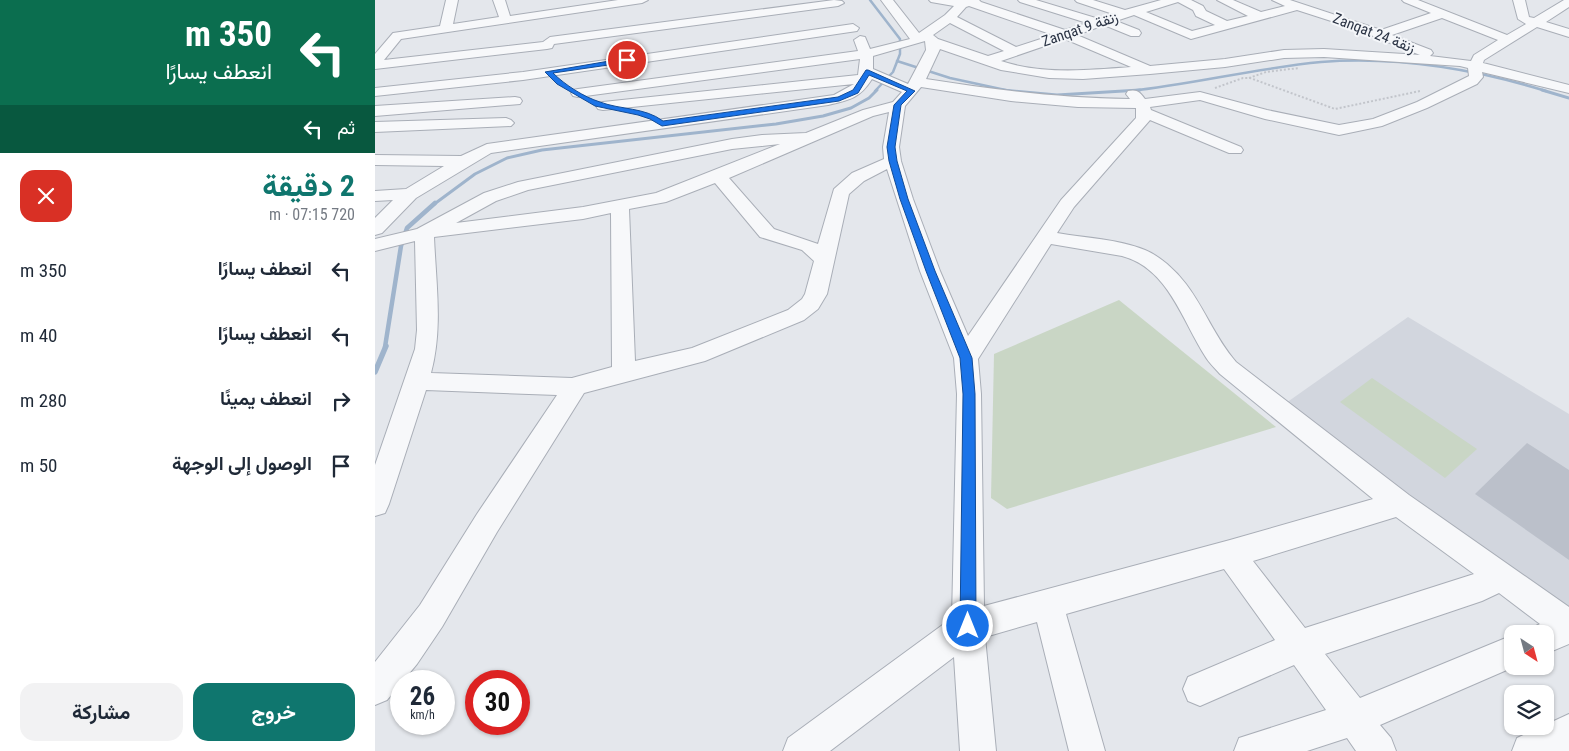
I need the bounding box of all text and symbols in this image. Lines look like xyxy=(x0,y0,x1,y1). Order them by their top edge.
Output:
street label: Zanqat 9 زنقة xyxy=(1040,8,1120,50)
street label: Zanqat 24 زنقة xyxy=(1330,9,1418,57)
text: 350 m xyxy=(185,14,272,55)
icon: left xyxy=(290,20,355,85)
pin xyxy=(606,39,648,81)
icon: arrive xyxy=(613,46,641,74)
text: انعطف يسارًا xyxy=(165,59,272,84)
icon: left xyxy=(299,115,327,143)
text: ثم xyxy=(337,116,355,139)
text: 2 دقيقة xyxy=(262,168,355,203)
button: close xyxy=(20,170,72,222)
text: 720 m · 07:15 xyxy=(269,205,355,224)
text: انعطف يسارًا xyxy=(218,257,312,280)
icon: left xyxy=(327,257,355,285)
text: 350 m xyxy=(20,259,67,282)
text: انعطف يسارًا xyxy=(218,322,312,345)
icon: left xyxy=(327,322,355,350)
text: 40 m xyxy=(20,324,57,347)
text: انعطف يمينًا xyxy=(220,387,312,410)
icon: right xyxy=(327,387,355,415)
text: 280 m xyxy=(20,389,67,412)
text: الوصول إلى الوجهة xyxy=(172,452,312,475)
icon: arrive xyxy=(327,452,355,480)
text: 50 m xyxy=(20,454,57,477)
position arrow xyxy=(941,599,993,651)
north arrow xyxy=(1504,625,1554,675)
map controls xyxy=(1504,625,1554,735)
speed limit sign: 30 xyxy=(465,670,530,735)
text: 26 xyxy=(410,682,435,711)
button: مشاركة xyxy=(20,683,183,741)
button: خروج xyxy=(193,683,355,741)
button: layers xyxy=(1504,685,1554,735)
text: km/h xyxy=(410,708,435,722)

